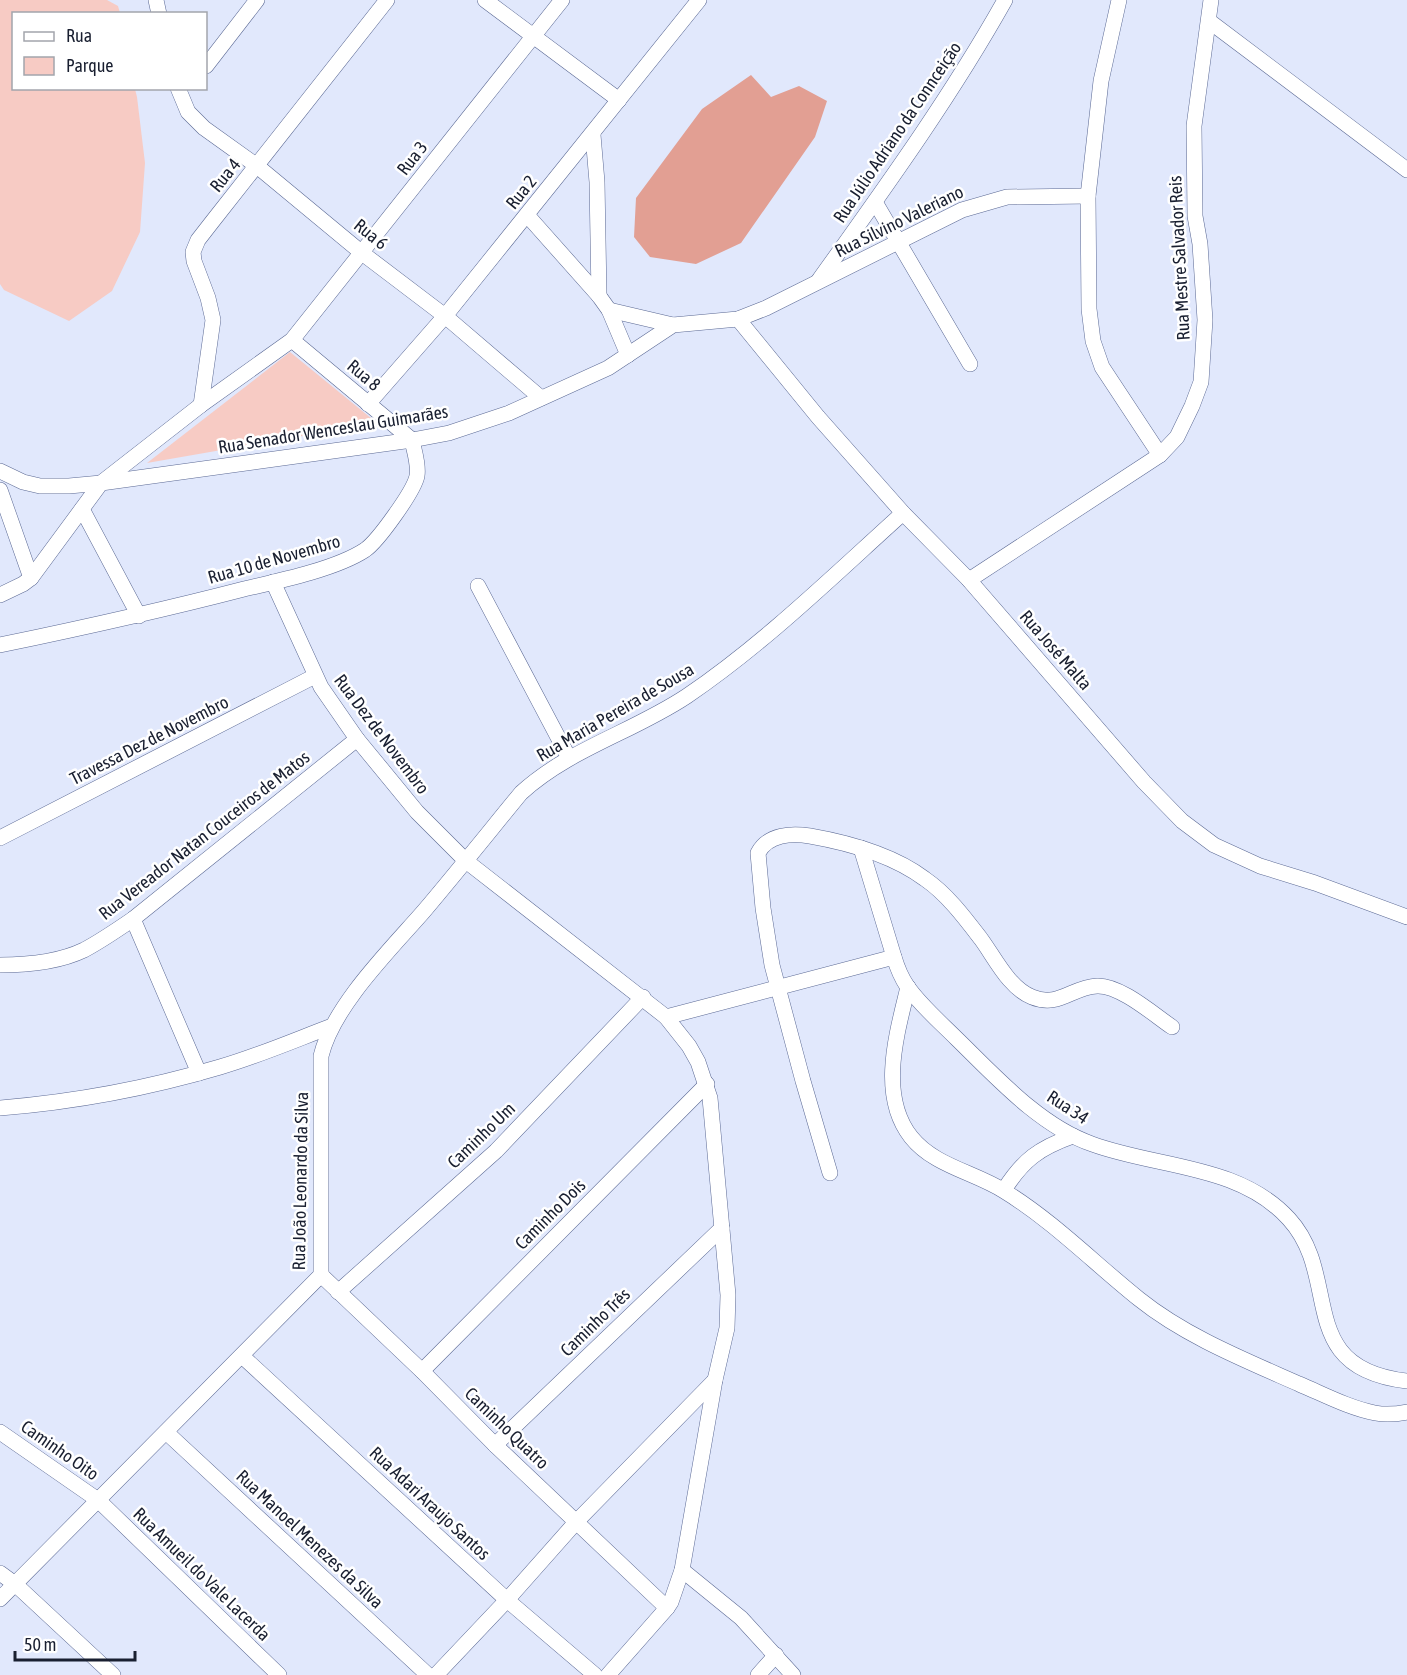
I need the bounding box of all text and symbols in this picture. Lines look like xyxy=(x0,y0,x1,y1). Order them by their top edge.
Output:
legend xyxy=(12,12,207,90)
text: Rua xyxy=(66,25,92,46)
street label: Rua Júlio Adriano da Connceição xyxy=(829,38,965,226)
text: Parque xyxy=(66,55,114,76)
street label: Rua 3 xyxy=(392,137,432,179)
street label: Rua 4 xyxy=(205,154,245,196)
street label: Rua 2 xyxy=(501,171,541,213)
street label: Rua Mestre Salvador Reis xyxy=(1164,175,1194,341)
street label: Rua Silvino Valeriano xyxy=(831,181,967,261)
street label: Rua 6 xyxy=(350,214,392,254)
street label: Rua 8 xyxy=(343,355,385,395)
street label: Rua Senador Wenceslau Guimarães xyxy=(217,400,449,458)
street label: Rua 10 de Novembro xyxy=(205,530,343,588)
street label: Rua José Malta xyxy=(1016,606,1096,694)
street label: Rua Maria Pereira de Sousa xyxy=(533,658,697,766)
street label: Rua Dez de Novembro xyxy=(330,670,434,798)
street label: Travessa Dez de Novembro xyxy=(66,691,232,789)
street label: Rua Vereador Natan Couceiros de Matos xyxy=(94,746,314,924)
street label: Rua 34 xyxy=(1043,1086,1093,1128)
street label: Rua João Leonardo da Silva xyxy=(288,1091,312,1271)
street label: Caminho Um xyxy=(443,1098,519,1172)
street label: Caminho Dois xyxy=(510,1174,590,1254)
street label: Caminho Três xyxy=(556,1284,634,1360)
street label: Caminho Quatro xyxy=(461,1383,553,1473)
street label: Caminho Oito xyxy=(17,1416,103,1484)
street label: Rua Adari Araujo Santos xyxy=(366,1442,494,1564)
street label: Rua Manoel Menezes da Silva xyxy=(232,1465,388,1613)
street label: Rua Amueil do Vale Lacerda xyxy=(129,1503,275,1645)
scale bar xyxy=(15,1624,135,1662)
text: 50 m xyxy=(24,1634,56,1655)

